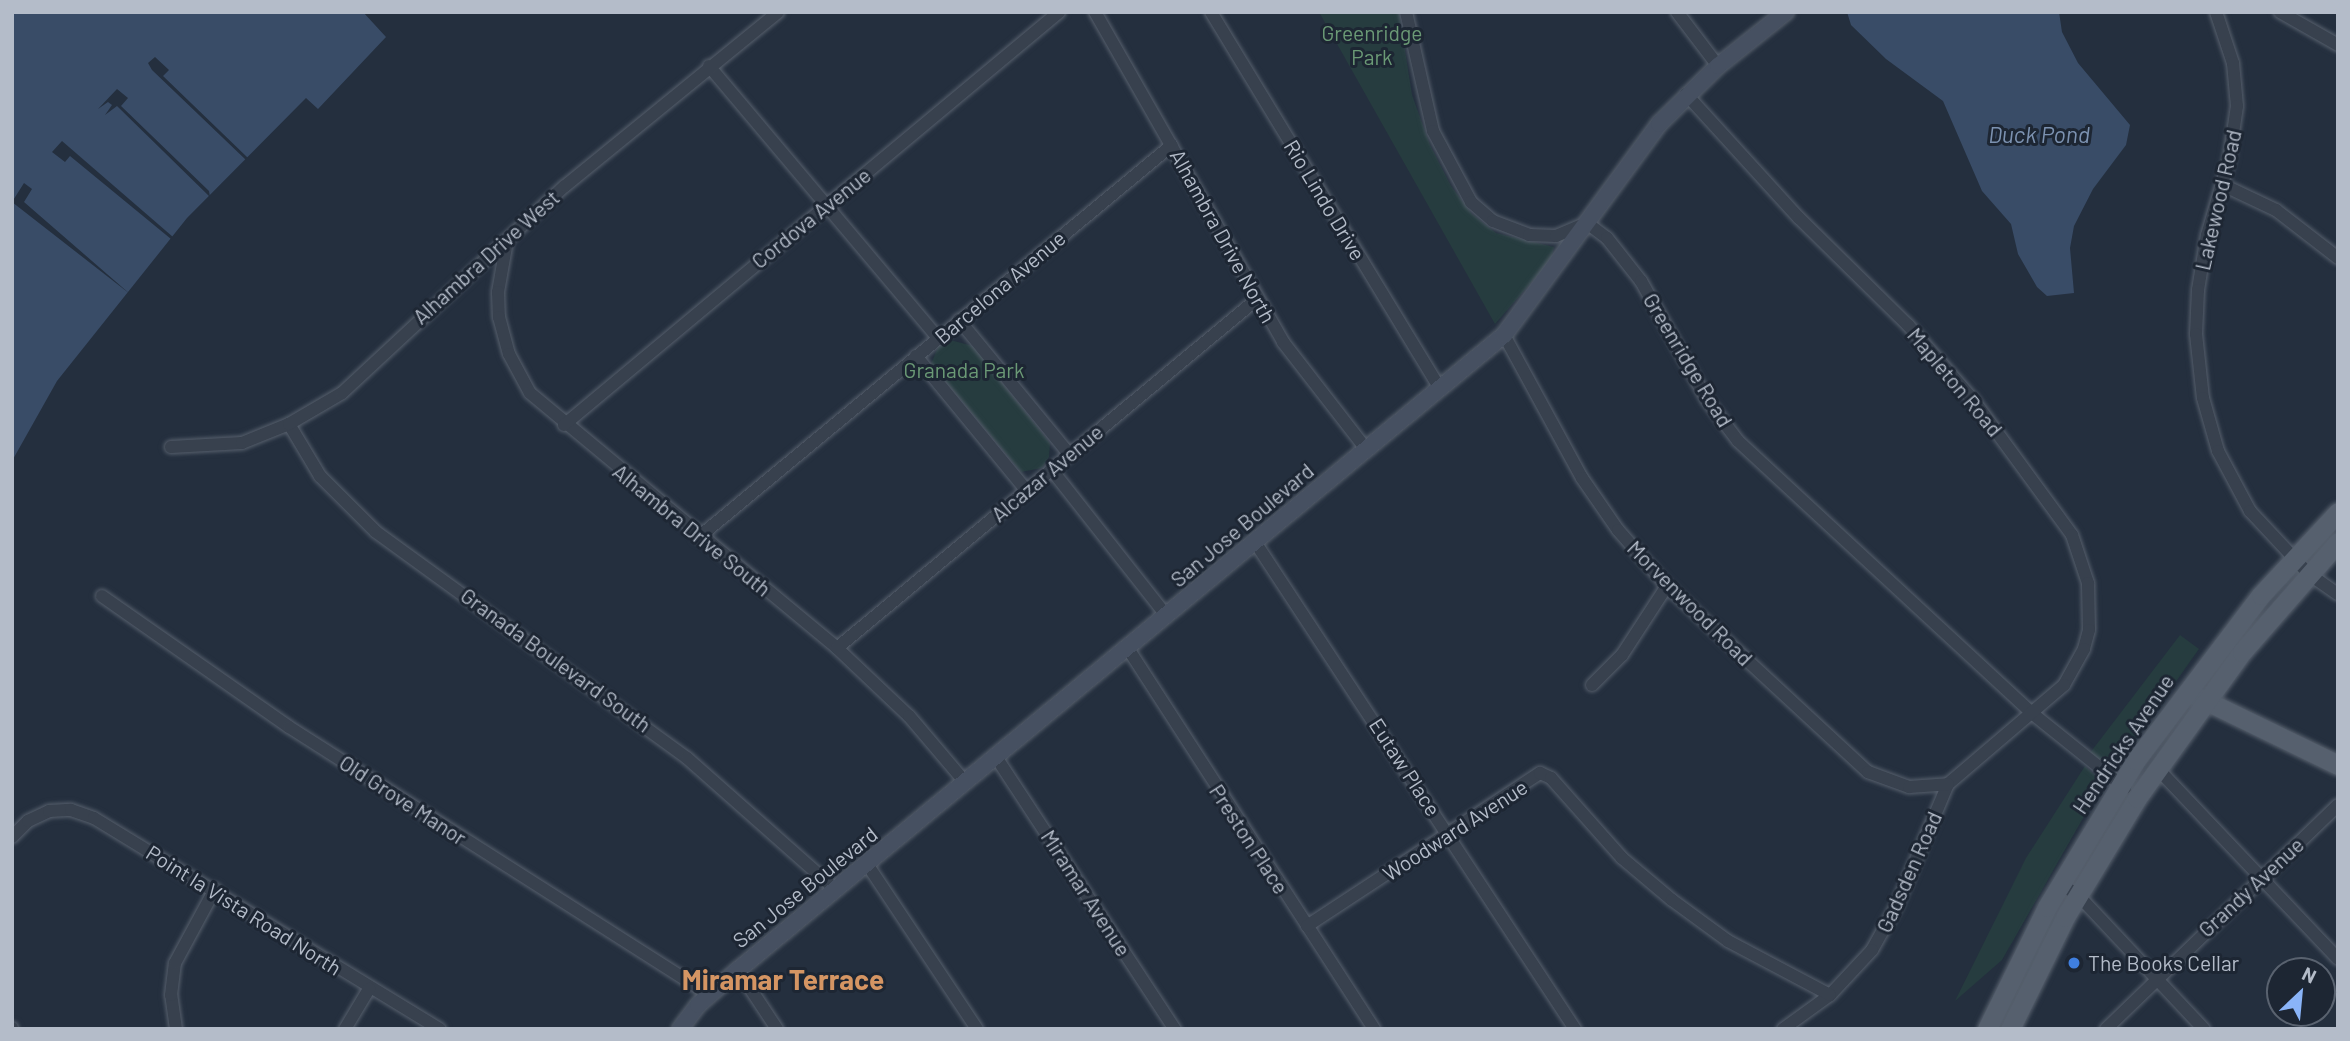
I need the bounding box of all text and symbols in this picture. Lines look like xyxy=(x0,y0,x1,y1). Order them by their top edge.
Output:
park label: Greenridge Park xyxy=(1321,20,1423,70)
water label: Duck Pond xyxy=(1988,120,2090,148)
street label: Lakewood Road xyxy=(2190,127,2246,273)
street label: Rio Lindo Drive xyxy=(1279,135,1371,265)
street label: Alhambra Drive North xyxy=(1165,145,1281,327)
street label: Cordova Avenue xyxy=(746,162,876,274)
street label: Alhambra Drive West xyxy=(408,185,564,329)
street label: Barcelona Avenue xyxy=(930,225,1070,349)
street label: Greenridge Road xyxy=(1638,289,1738,431)
street label: Mapleton Road xyxy=(1902,323,2008,441)
park label: Granada Park xyxy=(904,357,1024,383)
street label: Alcazar Avenue xyxy=(986,419,1108,527)
street label: San Jose Boulevard xyxy=(1165,458,1319,592)
street label: Alhambra Drive South xyxy=(608,459,776,601)
street label: Morvenwood Road xyxy=(1622,535,1758,671)
street label: Granada Boulevard South xyxy=(456,583,656,737)
street label: Hendricks Avenue xyxy=(2067,669,2179,819)
street label: Eutaw Place xyxy=(1364,713,1446,821)
street label: Old Grove Manor xyxy=(335,750,471,850)
street label: Woodward Avenue xyxy=(1378,774,1532,886)
street label: Preston Place xyxy=(1204,780,1294,898)
street label: Gadsden Road xyxy=(1871,808,1947,936)
street label: San Jose Boulevard xyxy=(728,821,882,953)
street label: Miramar Avenue xyxy=(1036,825,1136,961)
street label: Grandy Avenue xyxy=(2193,832,2309,942)
street label: Point la Vista Road North xyxy=(142,840,346,980)
place label: The Books Cellar xyxy=(2088,950,2239,976)
marker: The Books Cellar xyxy=(2066,955,2082,971)
north arrow xyxy=(2266,957,2336,1027)
text: N xyxy=(2299,961,2320,988)
district label: Miramar Terrace xyxy=(682,962,884,996)

